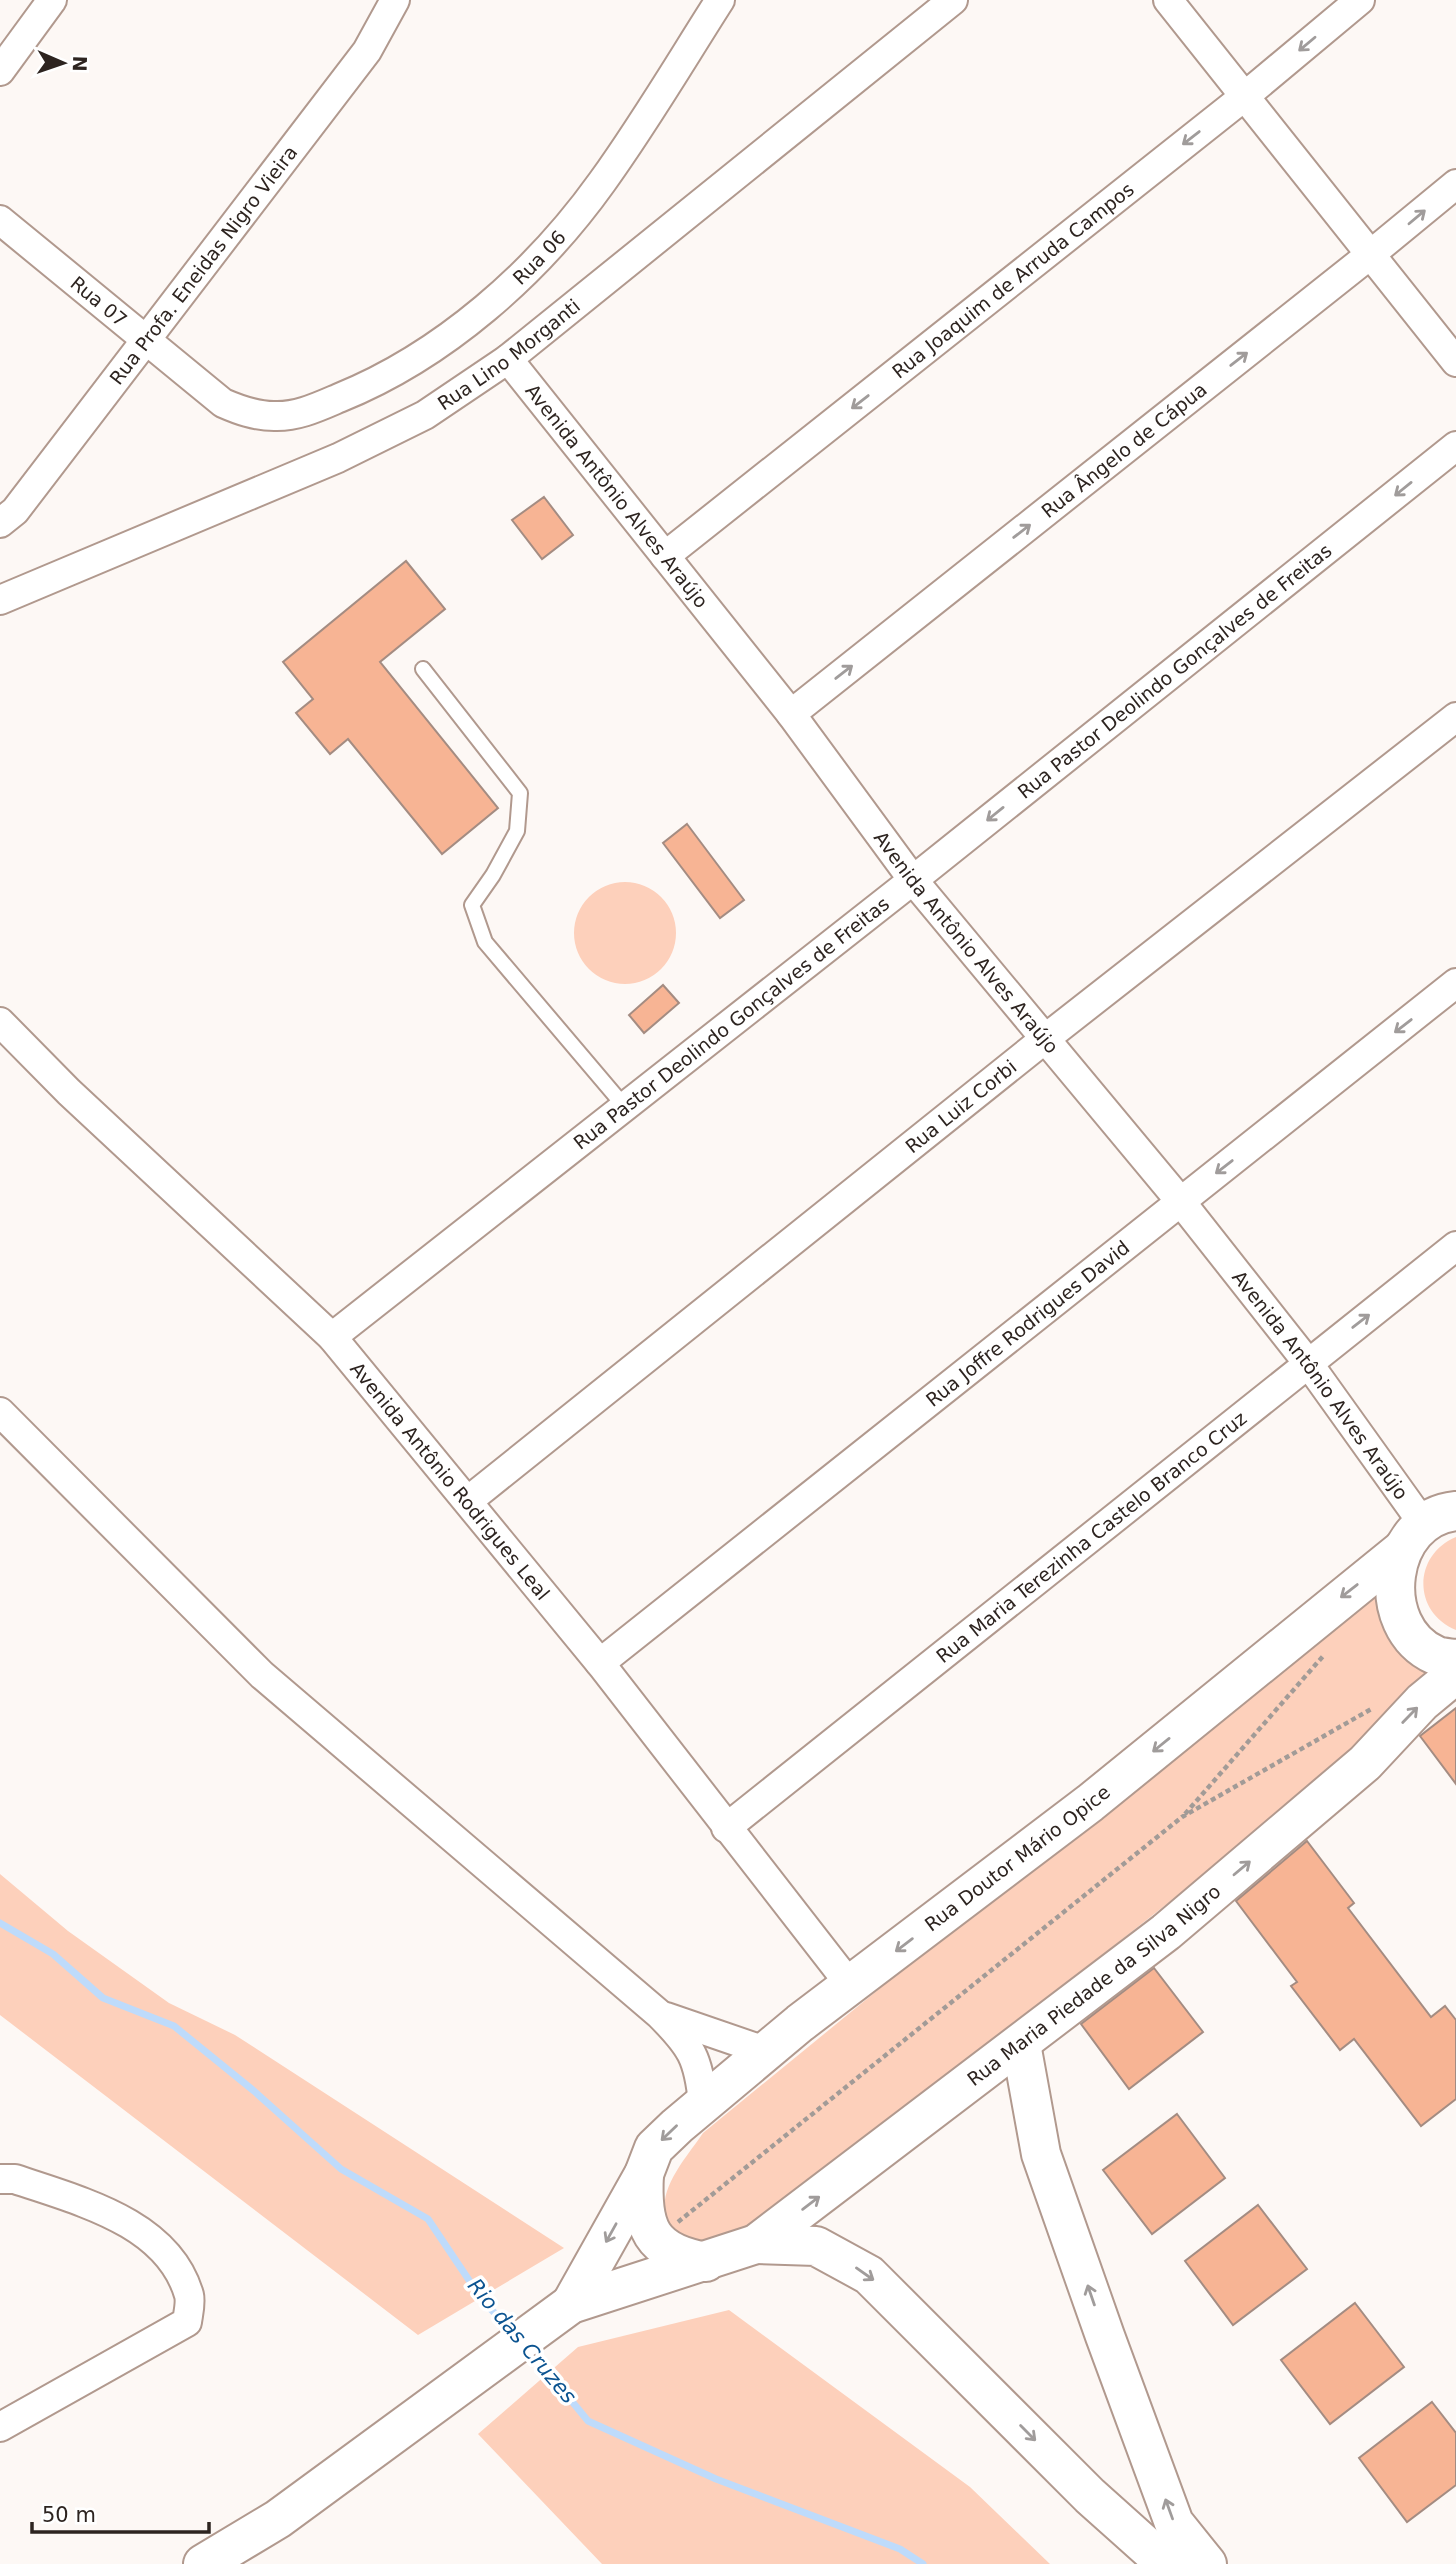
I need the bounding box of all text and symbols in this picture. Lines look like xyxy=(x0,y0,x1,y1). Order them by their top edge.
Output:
north arrow xyxy=(28,28,98,98)
one-way arrow xyxy=(1299,36,1317,51)
text: N xyxy=(69,55,91,72)
one-way arrow xyxy=(1183,130,1201,146)
street label: Rua Profa. Eneidas Nigro Vieira xyxy=(105,141,301,389)
street label: Rua Joaquim de Arruda Campos xyxy=(888,178,1138,383)
one-way arrow xyxy=(1407,209,1425,224)
street label: Rua 06 xyxy=(508,226,570,289)
street label: Rua 07 xyxy=(66,272,132,331)
street label: Rua Lino Morganti xyxy=(433,295,584,414)
one-way arrow xyxy=(1230,351,1248,367)
street label: Rua Ângelo de Cápua xyxy=(1037,378,1211,522)
street label: Avenida Antônio Alves Araújo xyxy=(521,380,713,612)
one-way arrow xyxy=(851,394,869,409)
one-way arrow xyxy=(1394,481,1412,497)
one-way arrow xyxy=(1013,523,1031,538)
street label: Rua Pastor Deolindo Gonçalves de Freitas xyxy=(1013,539,1336,803)
one-way arrow xyxy=(835,664,853,680)
one-way arrow xyxy=(987,807,1005,822)
street label: Avenida Antônio Alves Araújo xyxy=(870,827,1063,1058)
street label: Rua Pastor Deolindo Gonçalves de Freitas xyxy=(569,892,893,1154)
one-way arrow xyxy=(1394,1018,1412,1033)
street label: Rua Luiz Corbi xyxy=(901,1055,1021,1157)
one-way arrow xyxy=(1216,1159,1234,1175)
street label: Rua Joffre Rodrigues David xyxy=(921,1236,1134,1411)
street label: Avenida Antônio Alves Araújo xyxy=(1228,1266,1413,1503)
one-way arrow xyxy=(1352,1313,1370,1328)
street label: Avenida Antônio Rodrigues Leal xyxy=(346,1358,554,1604)
street label: Rua Maria Terezinha Castelo Branco Cruz xyxy=(932,1407,1250,1667)
one-way arrow xyxy=(1341,1584,1359,1599)
one-way arrow xyxy=(1401,1707,1418,1724)
one-way arrow xyxy=(1153,1738,1171,1753)
street label: Rua Doutor Mário Opice xyxy=(920,1781,1114,1935)
one-way arrow xyxy=(1232,1860,1250,1876)
street label: Rua Maria Piedade da Silva Nigro xyxy=(963,1880,1225,2090)
one-way arrow xyxy=(895,1938,914,1953)
one-way arrow xyxy=(661,2125,678,2142)
one-way arrow xyxy=(801,2195,819,2210)
one-way arrow xyxy=(604,2223,618,2243)
one-way arrow xyxy=(855,2267,874,2281)
water label: Rio das Cruzes xyxy=(463,2274,581,2408)
one-way arrow xyxy=(1084,2284,1096,2306)
one-way arrow xyxy=(1019,2425,1036,2442)
scale bar xyxy=(32,2490,208,2534)
one-way arrow xyxy=(1161,2498,1174,2520)
text: 50 m xyxy=(42,2503,96,2527)

